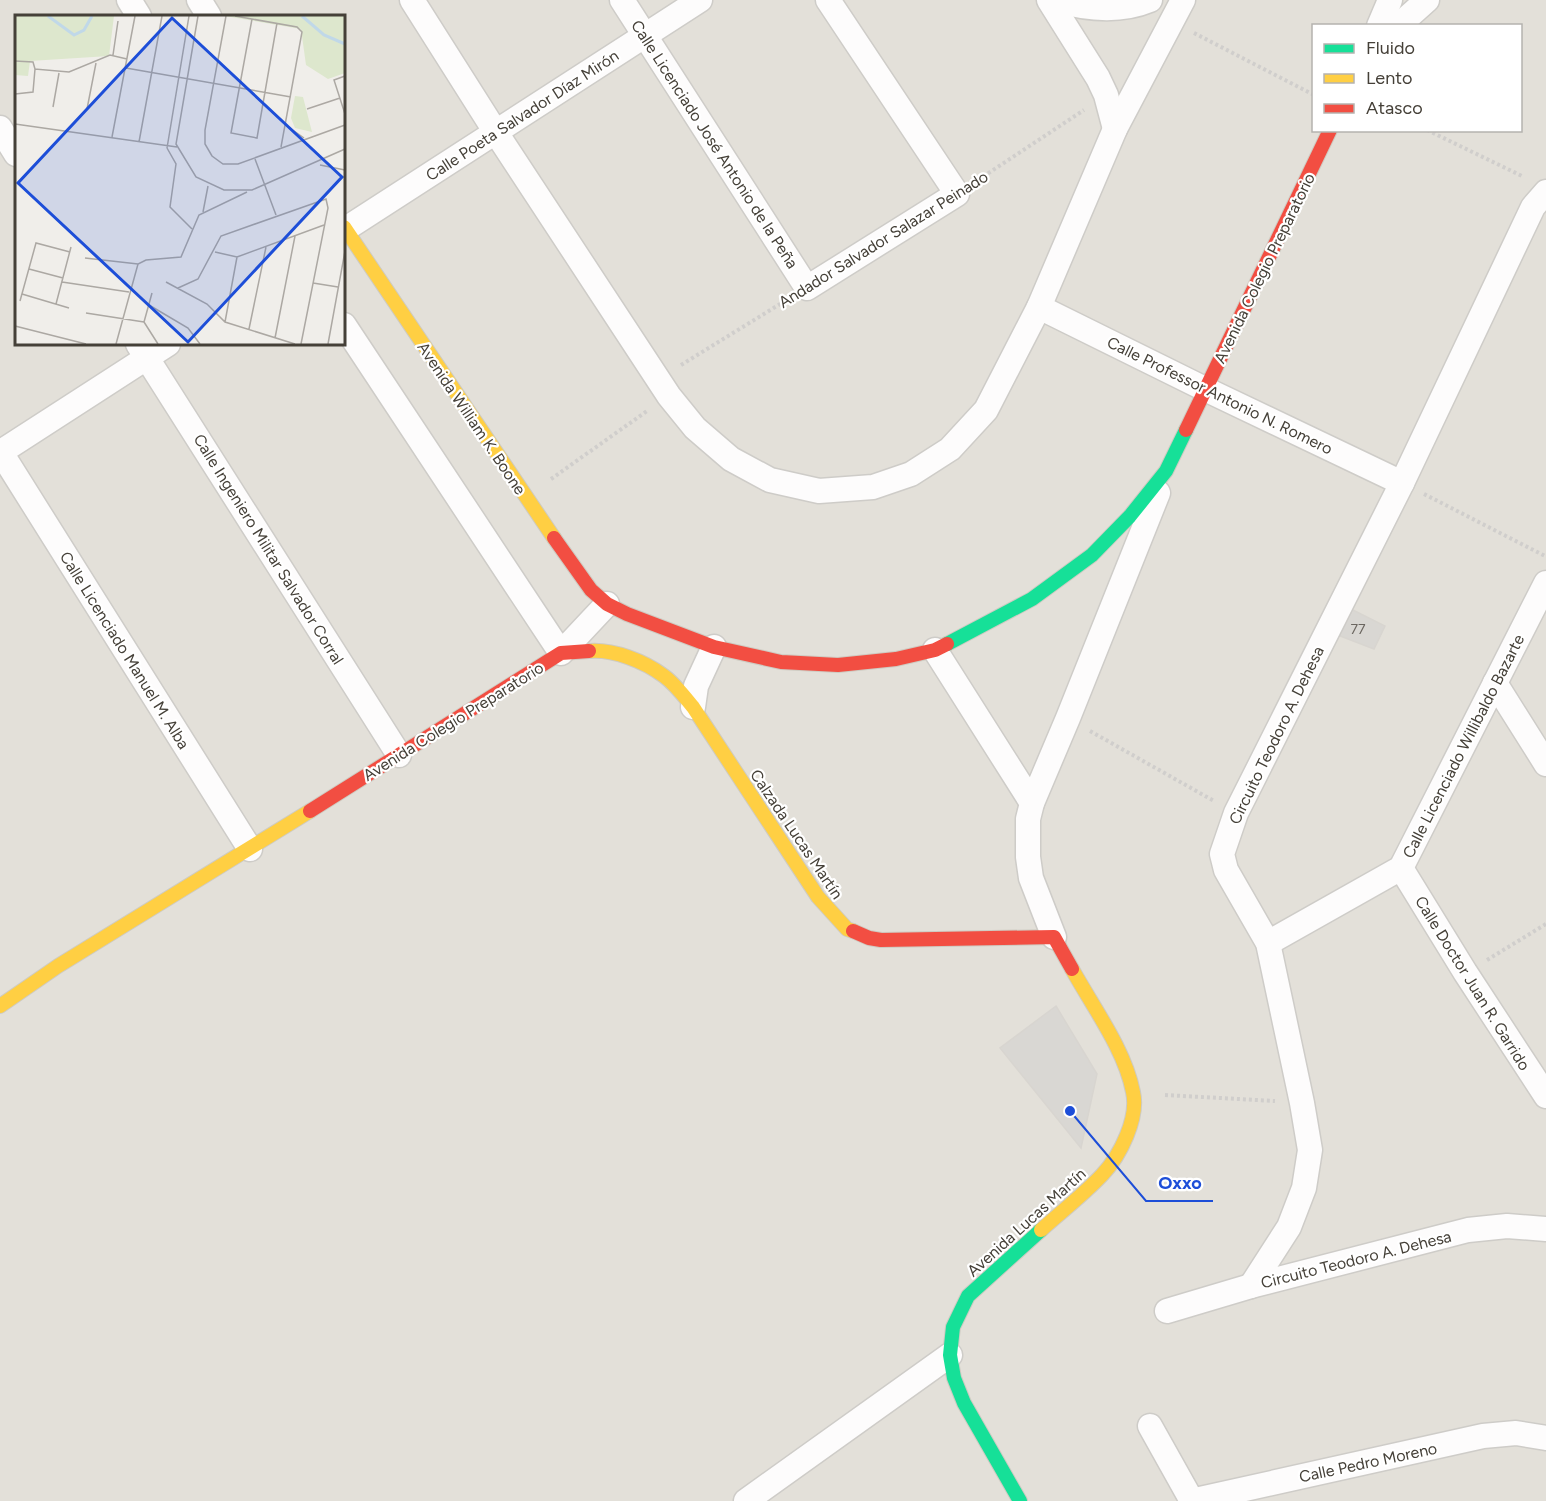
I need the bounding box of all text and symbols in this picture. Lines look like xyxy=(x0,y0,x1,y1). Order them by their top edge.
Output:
inset map xyxy=(15,15,345,345)
street label: Calle Licenciado José Antonio de la Peña xyxy=(627,17,802,272)
legend xyxy=(1312,24,1522,132)
text: Fluido xyxy=(1366,37,1415,59)
street label: Calle Poeta Salvador Díaz Mirón xyxy=(422,46,622,185)
text: Lento xyxy=(1366,67,1412,89)
text: Atasco xyxy=(1366,97,1423,119)
street label: Andador Salvador Salazar Peinado xyxy=(775,167,992,312)
street label: Avenida Colegio Preparatorio xyxy=(1210,170,1319,366)
street label: Calle Professor Antonio N. Romero xyxy=(1104,332,1336,458)
street label: Avenida William K. Boone xyxy=(413,338,530,499)
street label: Calle Ingeniero Militar Salvador Corral xyxy=(190,431,348,668)
street label: Calle Licenciado Manuel M. Alba xyxy=(56,548,193,753)
house number: 77 xyxy=(1350,621,1366,638)
street label: Calle Licenciado Willibaldo Bazarte xyxy=(1399,631,1528,861)
street label: Circuito Teodoro A. Dehesa xyxy=(1225,643,1328,827)
street label: Avenida Colegio Preparatorio xyxy=(359,658,547,785)
street label: Calzada Lucas Martín xyxy=(746,766,847,903)
street label: Calle Doctor Juan R. Garrido xyxy=(1411,893,1534,1074)
street label: Avenida Lucas Martín xyxy=(963,1164,1090,1281)
callout: Oxxo xyxy=(1146,1165,1213,1201)
text: Oxxo xyxy=(1158,1172,1202,1194)
street label: Circuito Teodoro A. Dehesa xyxy=(1259,1227,1453,1292)
street label: Calle Pedro Moreno xyxy=(1297,1439,1439,1486)

